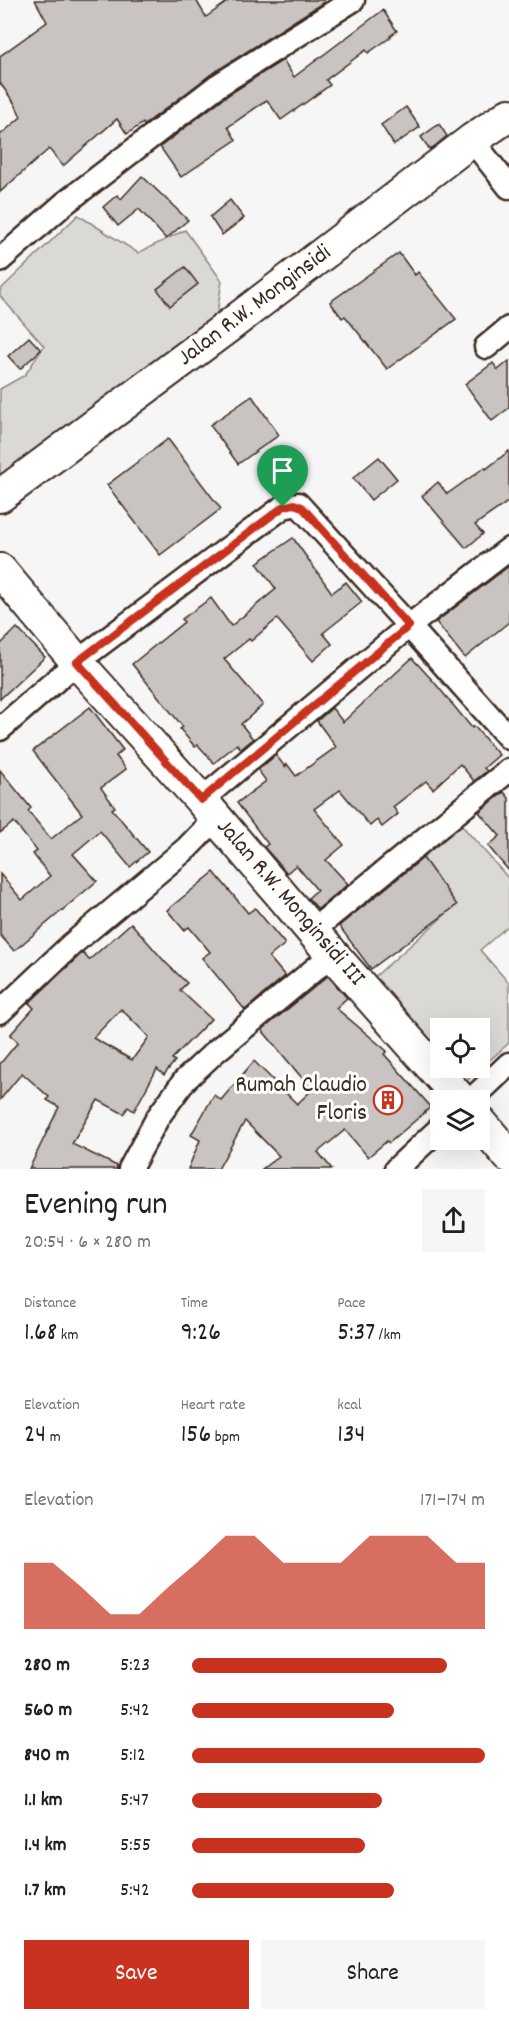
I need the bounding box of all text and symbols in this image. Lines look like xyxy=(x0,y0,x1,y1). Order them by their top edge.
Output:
street label: Jalan R.W. Monginsidi xyxy=(171,237,339,375)
pin xyxy=(257,445,308,507)
icon: arrive xyxy=(266,454,299,487)
street label: Jalan R.W. Monginsidi III xyxy=(208,812,373,995)
map controls xyxy=(430,1018,490,1150)
button: locate xyxy=(430,1018,490,1078)
place label: Rumah Claudio Floris xyxy=(235,1069,367,1131)
building icon: Rumah Claudio Floris xyxy=(372,1084,404,1116)
button: layers xyxy=(430,1090,490,1150)
text: Evening run xyxy=(24,1183,168,1230)
button: share xyxy=(422,1189,485,1252)
text: 20:54 · 6 × 280 m xyxy=(24,1229,151,1257)
text: Distance xyxy=(24,1292,76,1315)
text: Time xyxy=(181,1292,208,1315)
text: Pace xyxy=(337,1292,366,1315)
text: 1.68 xyxy=(24,1315,57,1352)
text: 9:26 xyxy=(181,1315,221,1352)
text: 5:37 xyxy=(337,1315,375,1352)
text: km xyxy=(57,1324,78,1347)
text: /km xyxy=(375,1324,401,1347)
text: Elevation xyxy=(24,1394,80,1417)
text: Heart rate xyxy=(181,1394,245,1417)
text: kcal xyxy=(337,1394,362,1417)
text: 24 xyxy=(24,1417,46,1454)
text: 156 xyxy=(181,1417,211,1454)
text: 134 xyxy=(337,1417,365,1454)
text: m xyxy=(46,1426,61,1449)
text: bpm xyxy=(211,1426,240,1449)
text: Elevation xyxy=(24,1487,94,1515)
text: 171–174 m xyxy=(420,1487,485,1515)
text: 280 m xyxy=(24,1652,70,1680)
text: 5:23 xyxy=(120,1652,150,1680)
text: 560 m xyxy=(24,1697,72,1725)
text: 5:42 xyxy=(120,1697,150,1725)
text: 840 m xyxy=(24,1742,70,1770)
text: 5:12 xyxy=(120,1742,146,1770)
text: 1.1 km xyxy=(24,1787,63,1815)
text: 5:47 xyxy=(120,1787,149,1815)
text: 1.4 km xyxy=(24,1832,67,1860)
text: 5:55 xyxy=(120,1832,151,1860)
text: 1.7 km xyxy=(24,1877,66,1905)
text: 5:42 xyxy=(120,1877,150,1905)
button: Save xyxy=(24,1940,249,2009)
button: Share xyxy=(261,1940,485,2009)

